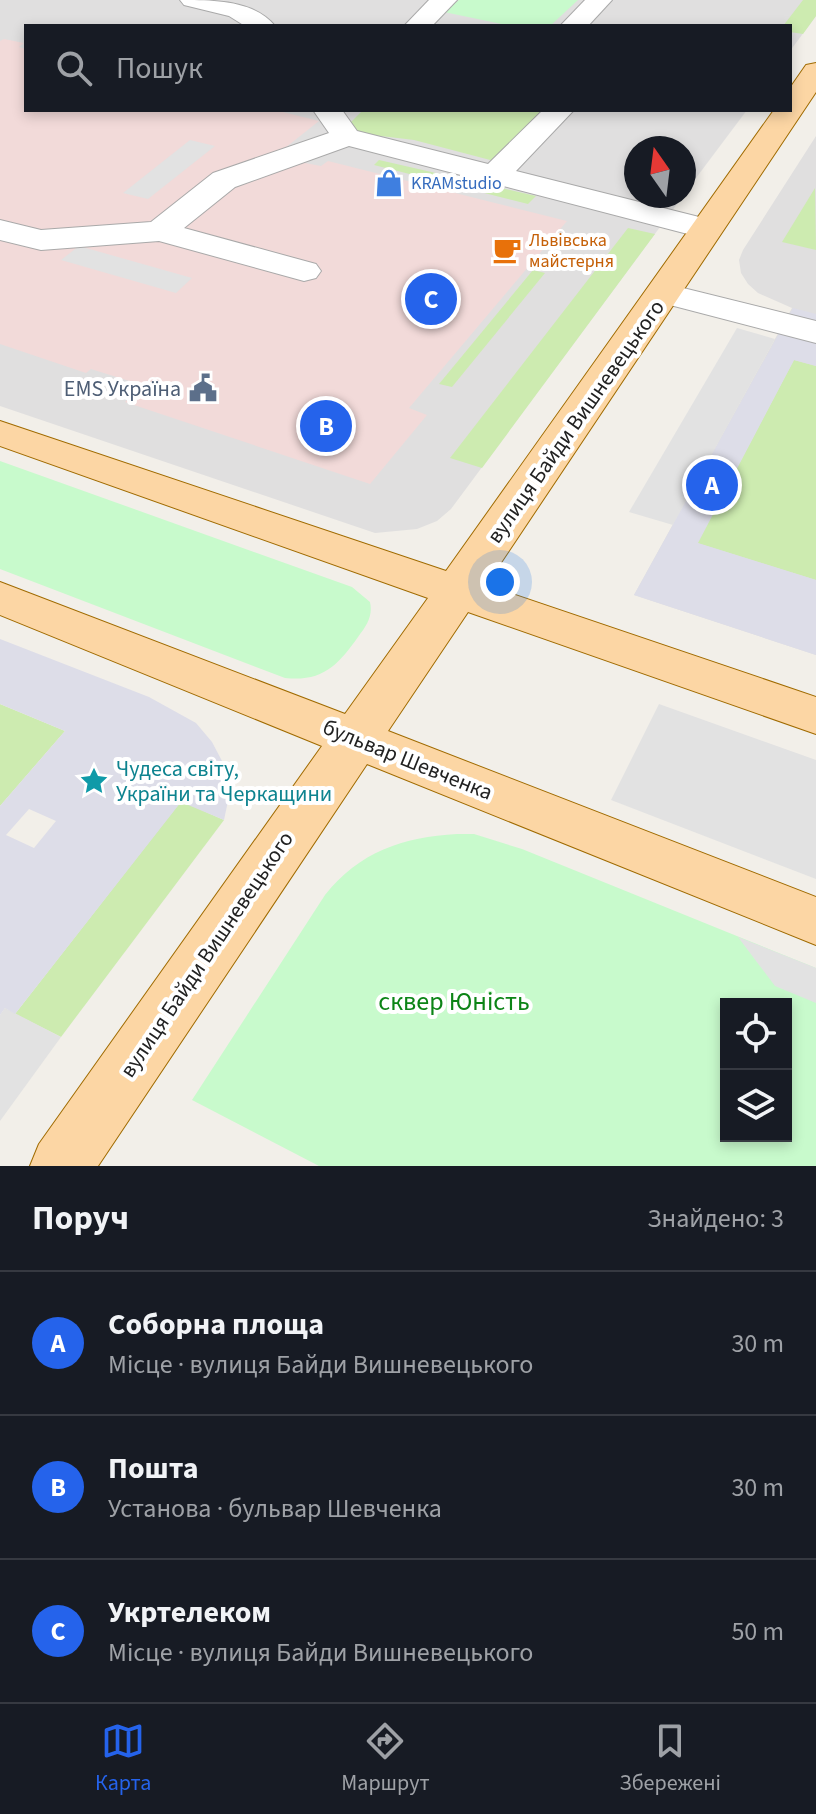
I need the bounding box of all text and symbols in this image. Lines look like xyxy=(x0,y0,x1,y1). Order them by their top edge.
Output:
search box xyxy=(24,24,792,112)
icon: search xyxy=(52,46,96,90)
text: Пошук xyxy=(116,47,203,90)
north arrow xyxy=(624,136,696,208)
shop icon: KRAMstudio xyxy=(374,168,404,198)
place label: KRAMstudio xyxy=(411,171,502,196)
place label: Львівська майстерня xyxy=(529,228,614,274)
cafe icon: Львівська майстерня xyxy=(492,235,522,265)
pin: C xyxy=(405,269,457,329)
street label: вулиця Байди Вишневецького xyxy=(479,293,672,550)
place label: EMS Україна xyxy=(64,373,181,405)
public building icon: EMS Україна xyxy=(188,373,218,403)
pin: B xyxy=(300,396,352,456)
pin: A xyxy=(686,455,738,515)
your location xyxy=(480,562,520,602)
street label: бульвар Шевченка xyxy=(318,711,497,809)
place label: Чудеса світу, України та Черкащини xyxy=(116,753,332,810)
place icon: Чудеса світу, України та Черкащини xyxy=(79,766,109,796)
street label: вулиця Байди Вишневецького xyxy=(112,825,301,1084)
park label: сквер Юність xyxy=(378,983,530,1020)
map controls xyxy=(720,998,792,1142)
button: locate xyxy=(720,998,792,1070)
button: layers xyxy=(720,1070,792,1142)
text: Поруч xyxy=(32,1194,129,1243)
text: Знайдено: 3 xyxy=(647,1200,784,1237)
text: Соборна площа xyxy=(108,1303,324,1346)
text: A xyxy=(51,1325,65,1362)
text: 30 m xyxy=(731,1325,784,1362)
text: Місце · вулиця Байди Вишневецького xyxy=(108,1346,533,1383)
text: Пошта xyxy=(108,1447,199,1490)
text: B xyxy=(50,1469,66,1506)
text: 30 m xyxy=(731,1469,784,1506)
text: Установа · бульвар Шевченка xyxy=(108,1490,442,1527)
text: Укртелеком xyxy=(108,1591,271,1634)
text: C xyxy=(50,1613,66,1650)
text: 50 m xyxy=(731,1613,784,1650)
text: Місце · вулиця Байди Вишневецького xyxy=(108,1634,533,1671)
tab: Карта xyxy=(95,1719,151,1799)
tab: Маршрут xyxy=(341,1719,430,1799)
tab: Збережені xyxy=(620,1719,721,1799)

